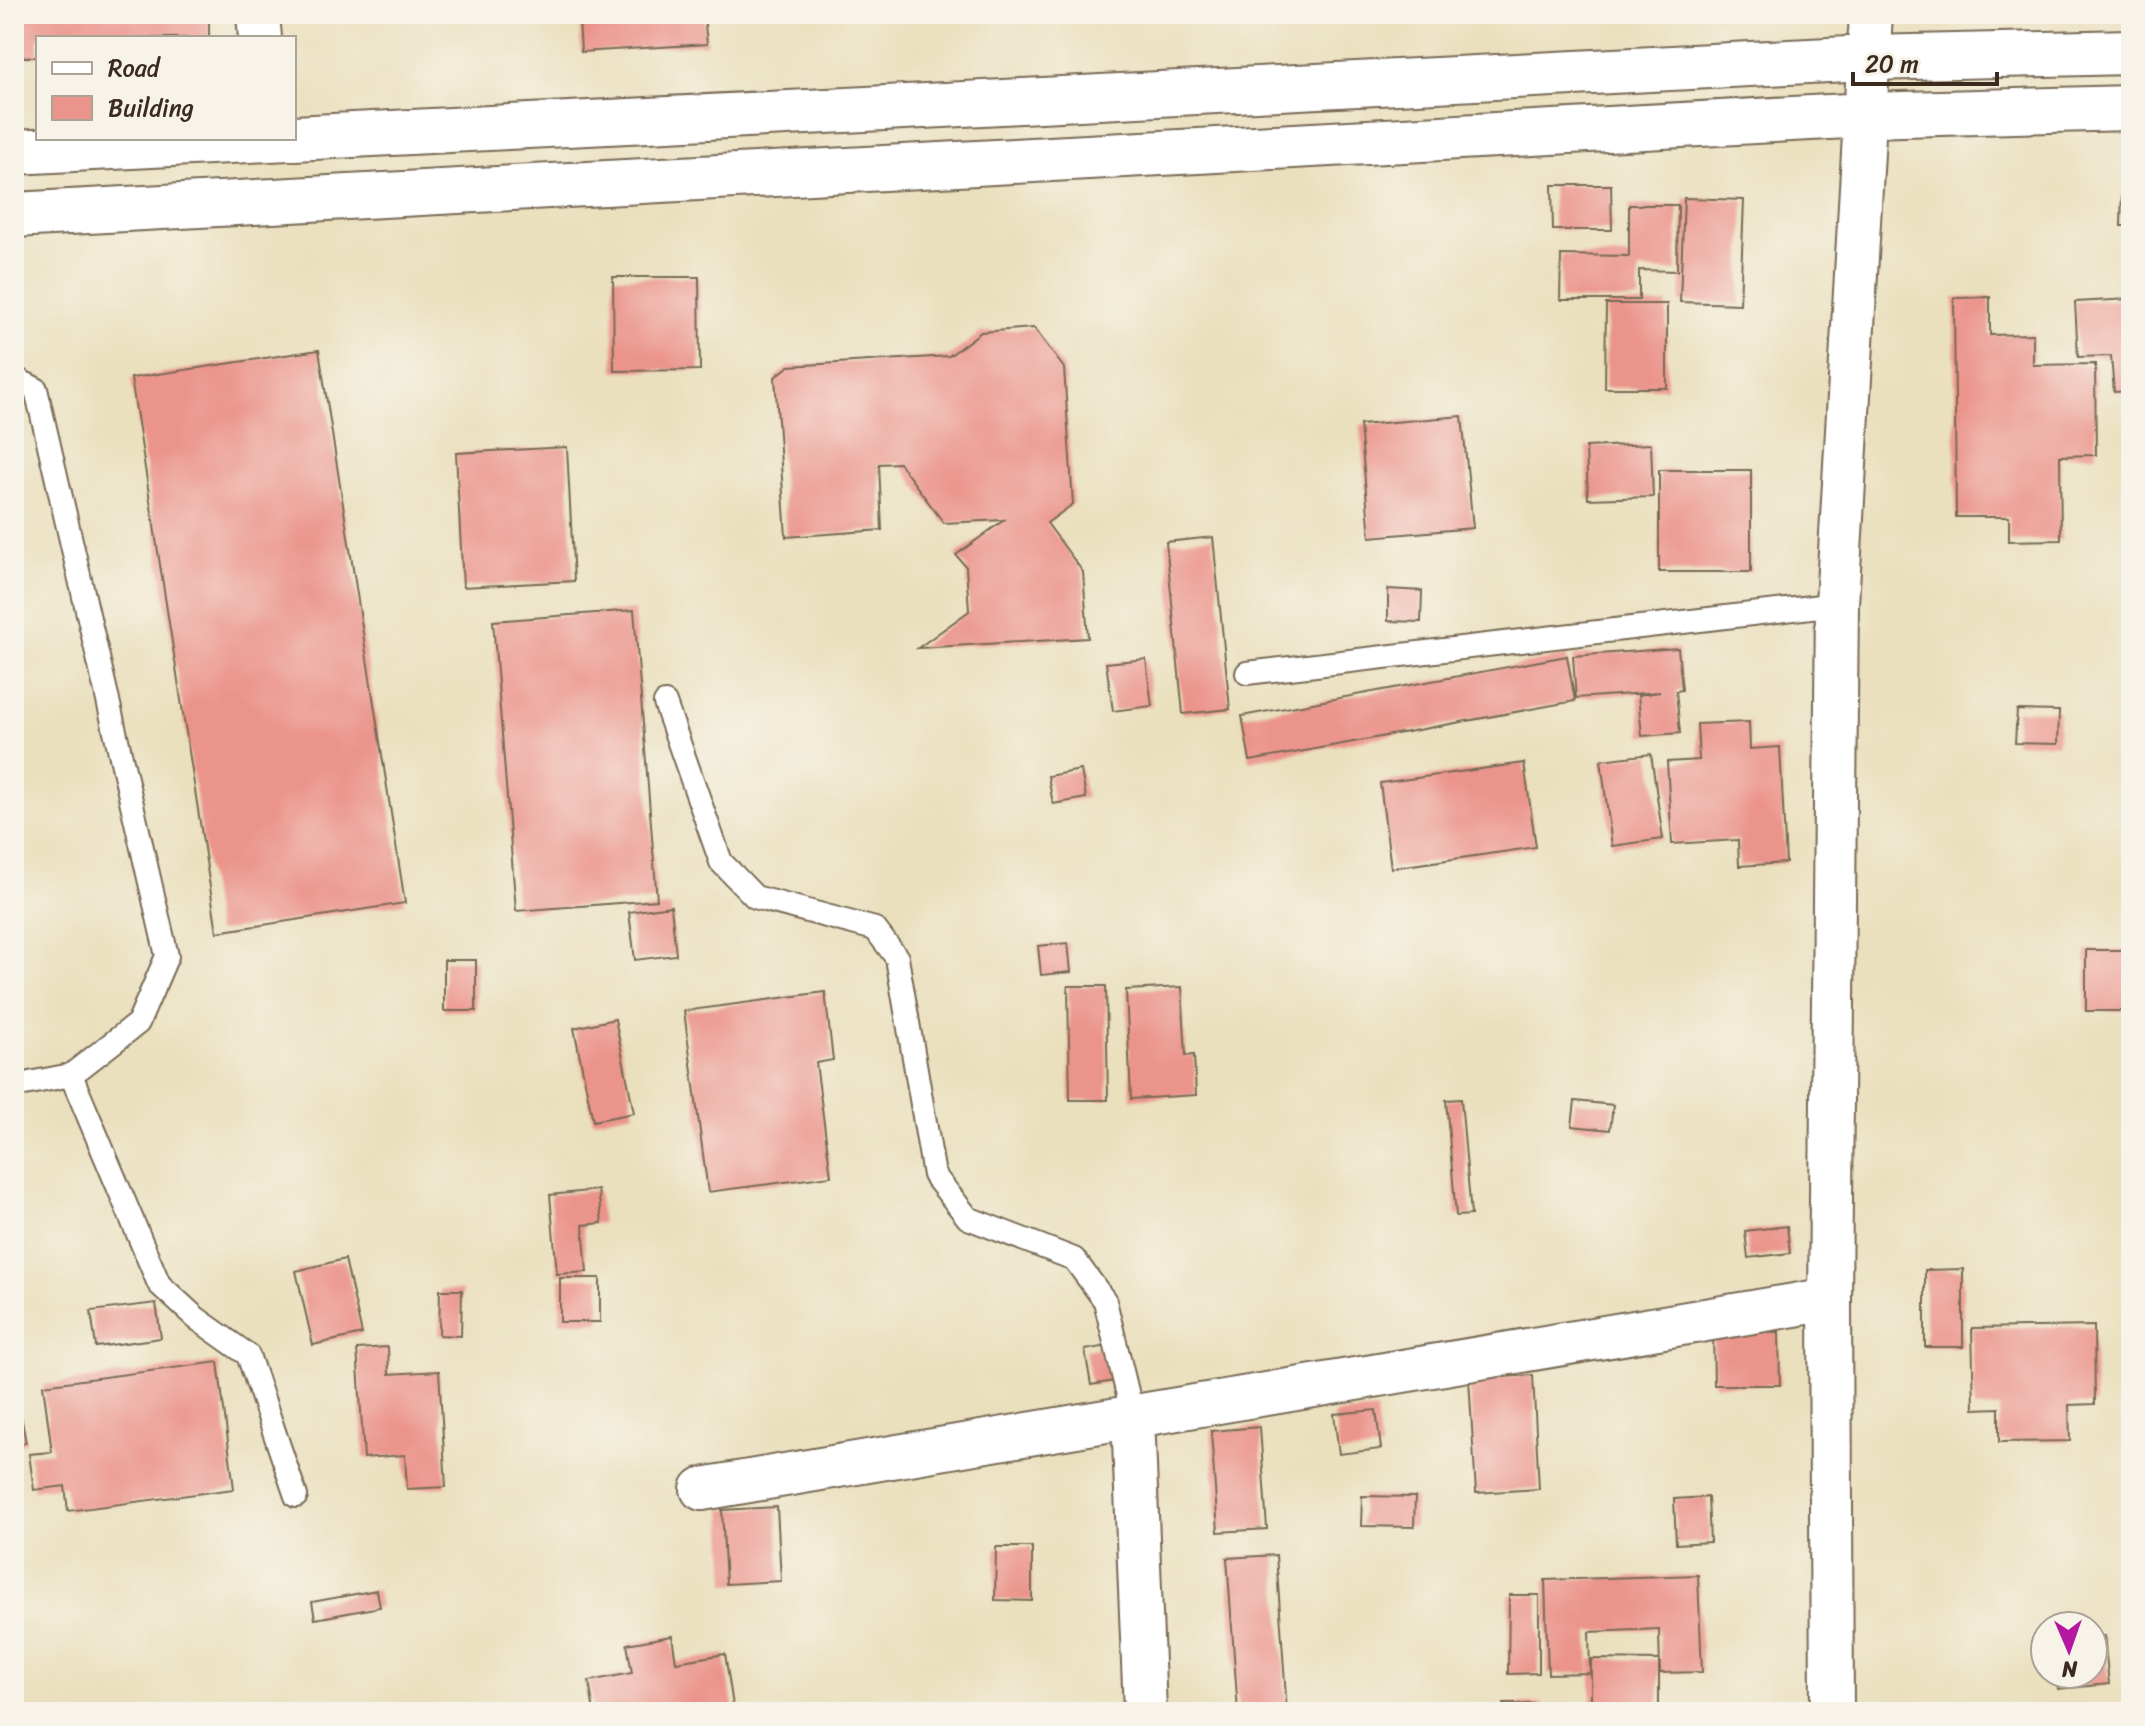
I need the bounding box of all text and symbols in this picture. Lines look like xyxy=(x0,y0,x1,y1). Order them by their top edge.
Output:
legend xyxy=(36,36,296,140)
scale bar xyxy=(1853,36,1997,86)
text: 20 m xyxy=(1865,43,1919,85)
text: Road xyxy=(108,47,162,89)
text: Building xyxy=(108,87,194,129)
north arrow xyxy=(2029,1610,2109,1690)
text: N xyxy=(2061,1650,2079,1689)

